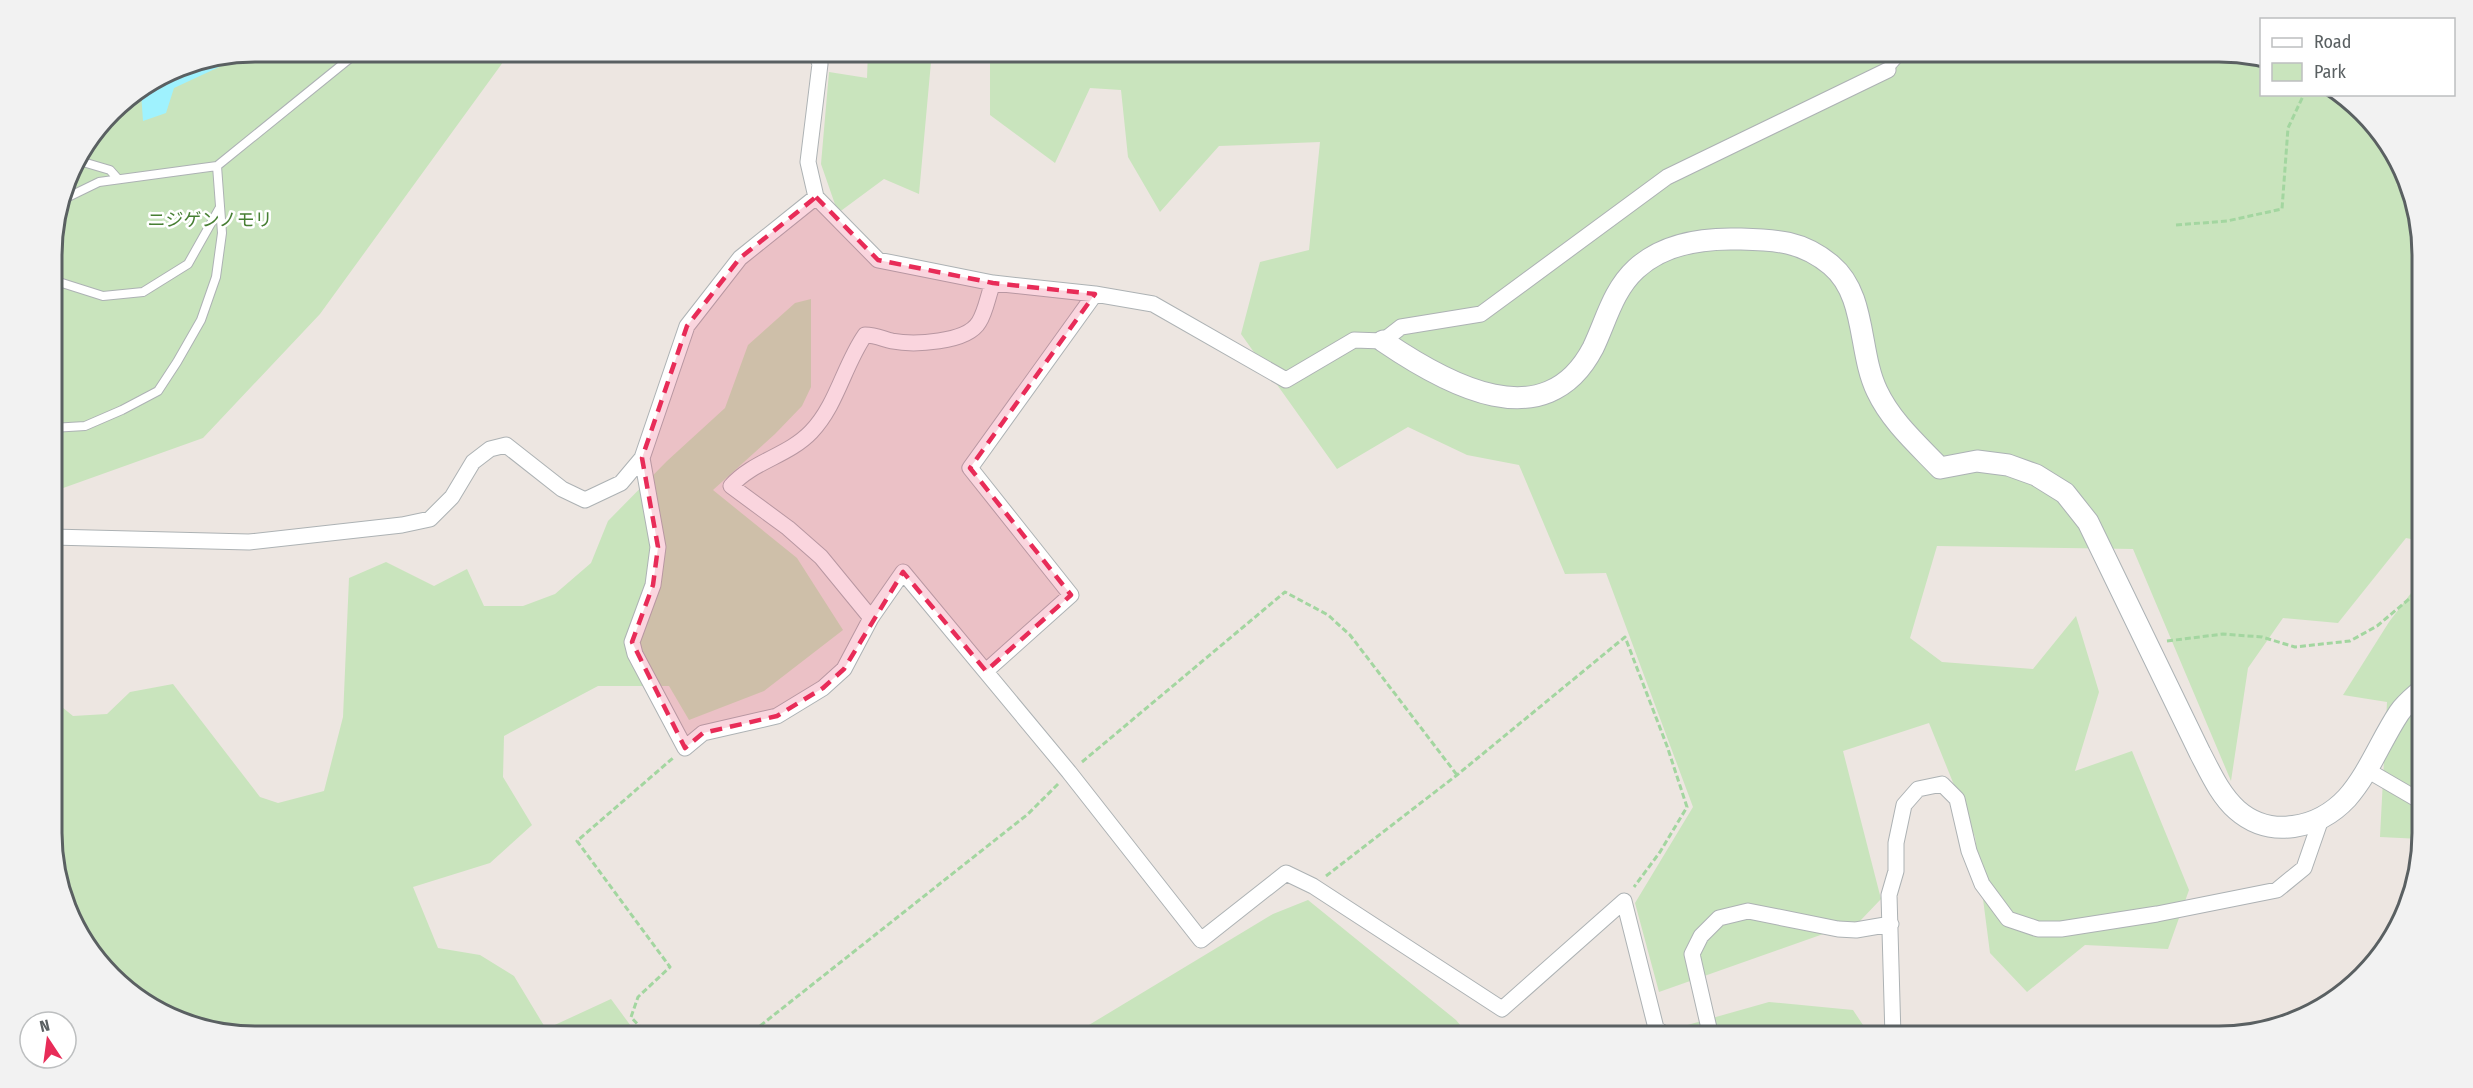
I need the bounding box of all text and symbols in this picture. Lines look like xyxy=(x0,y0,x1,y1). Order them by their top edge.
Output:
legend xyxy=(2260,18,2455,96)
text: Road xyxy=(2314,31,2351,53)
text: Park xyxy=(2314,61,2347,83)
park label: ニジゲンノモリ xyxy=(147,209,273,231)
north arrow xyxy=(18,1010,78,1070)
text: N xyxy=(38,1016,52,1036)

